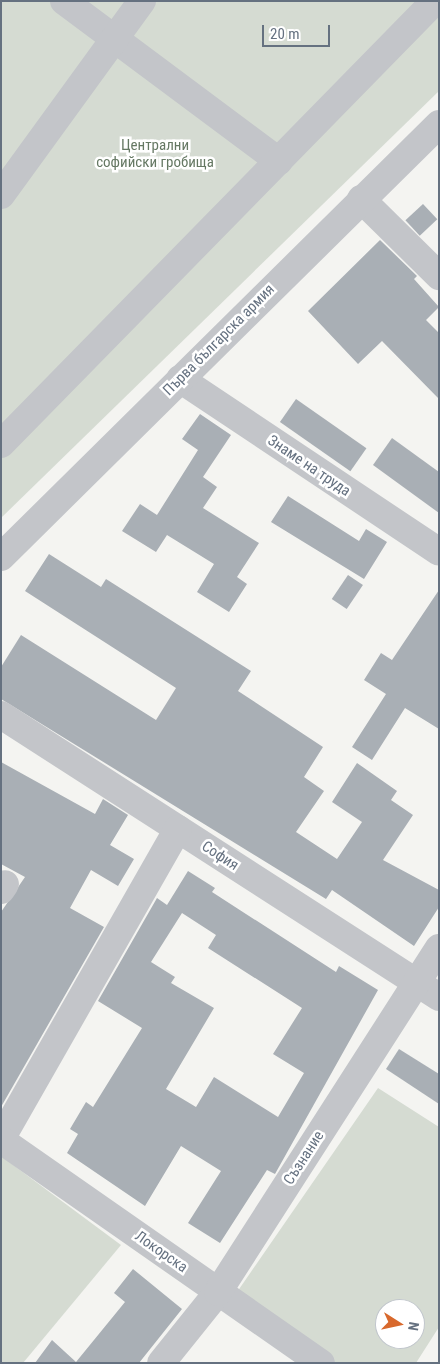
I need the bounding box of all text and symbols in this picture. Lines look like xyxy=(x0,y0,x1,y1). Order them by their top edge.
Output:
scale bar xyxy=(265,15,332,47)
text: 20 m xyxy=(270,25,300,43)
park label: Централни софийски гробища xyxy=(96,136,214,171)
street label: Първа българска армия xyxy=(160,281,278,399)
street label: Знаме на труда xyxy=(264,432,354,500)
street label: София xyxy=(198,837,242,875)
street label: Съзнание xyxy=(280,1128,328,1188)
street label: Локорска xyxy=(131,1227,191,1277)
north arrow xyxy=(375,1299,425,1349)
text: N xyxy=(405,1321,422,1332)

